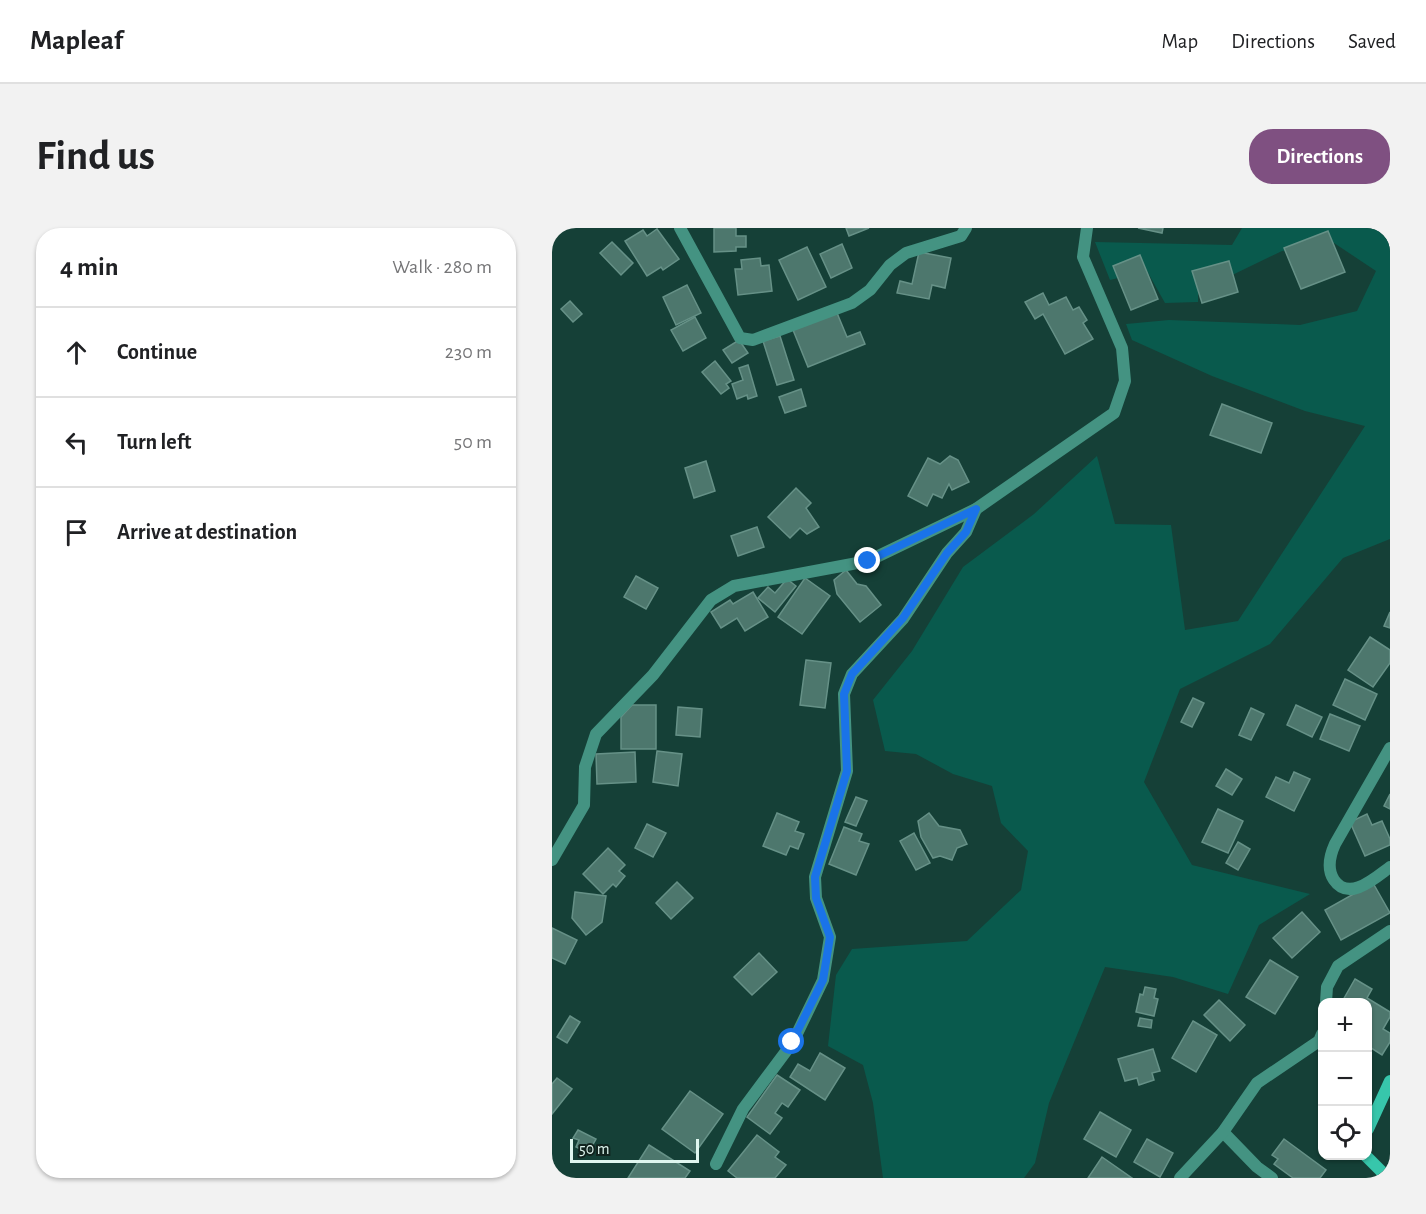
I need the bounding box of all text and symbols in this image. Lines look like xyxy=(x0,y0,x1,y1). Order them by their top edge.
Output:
text: Mapleaf xyxy=(30,27,123,55)
text: Map xyxy=(1162,31,1198,52)
text: Directions xyxy=(1231,31,1315,52)
text: Saved xyxy=(1348,31,1396,52)
button: Directions xyxy=(1249,129,1390,184)
text: Find us xyxy=(36,135,155,177)
text: 4 min xyxy=(60,254,119,280)
text: Walk · 280 m xyxy=(392,257,492,277)
icon: ahead xyxy=(60,336,93,369)
text: Continue xyxy=(117,341,197,363)
text: 230 m xyxy=(445,342,492,362)
icon: left xyxy=(60,426,93,459)
text: Turn left xyxy=(117,431,191,453)
text: 50 m xyxy=(454,432,492,452)
icon: arrive xyxy=(60,516,93,549)
text: Arrive at destination xyxy=(117,521,297,543)
route end xyxy=(854,547,880,573)
map controls xyxy=(1318,998,1372,1160)
button: + xyxy=(1318,998,1372,1052)
route start xyxy=(778,1028,804,1054)
button: − xyxy=(1318,1052,1372,1106)
button: locate xyxy=(1318,1106,1372,1160)
scale bar xyxy=(570,1136,699,1164)
text: 50 m xyxy=(579,1141,610,1157)

